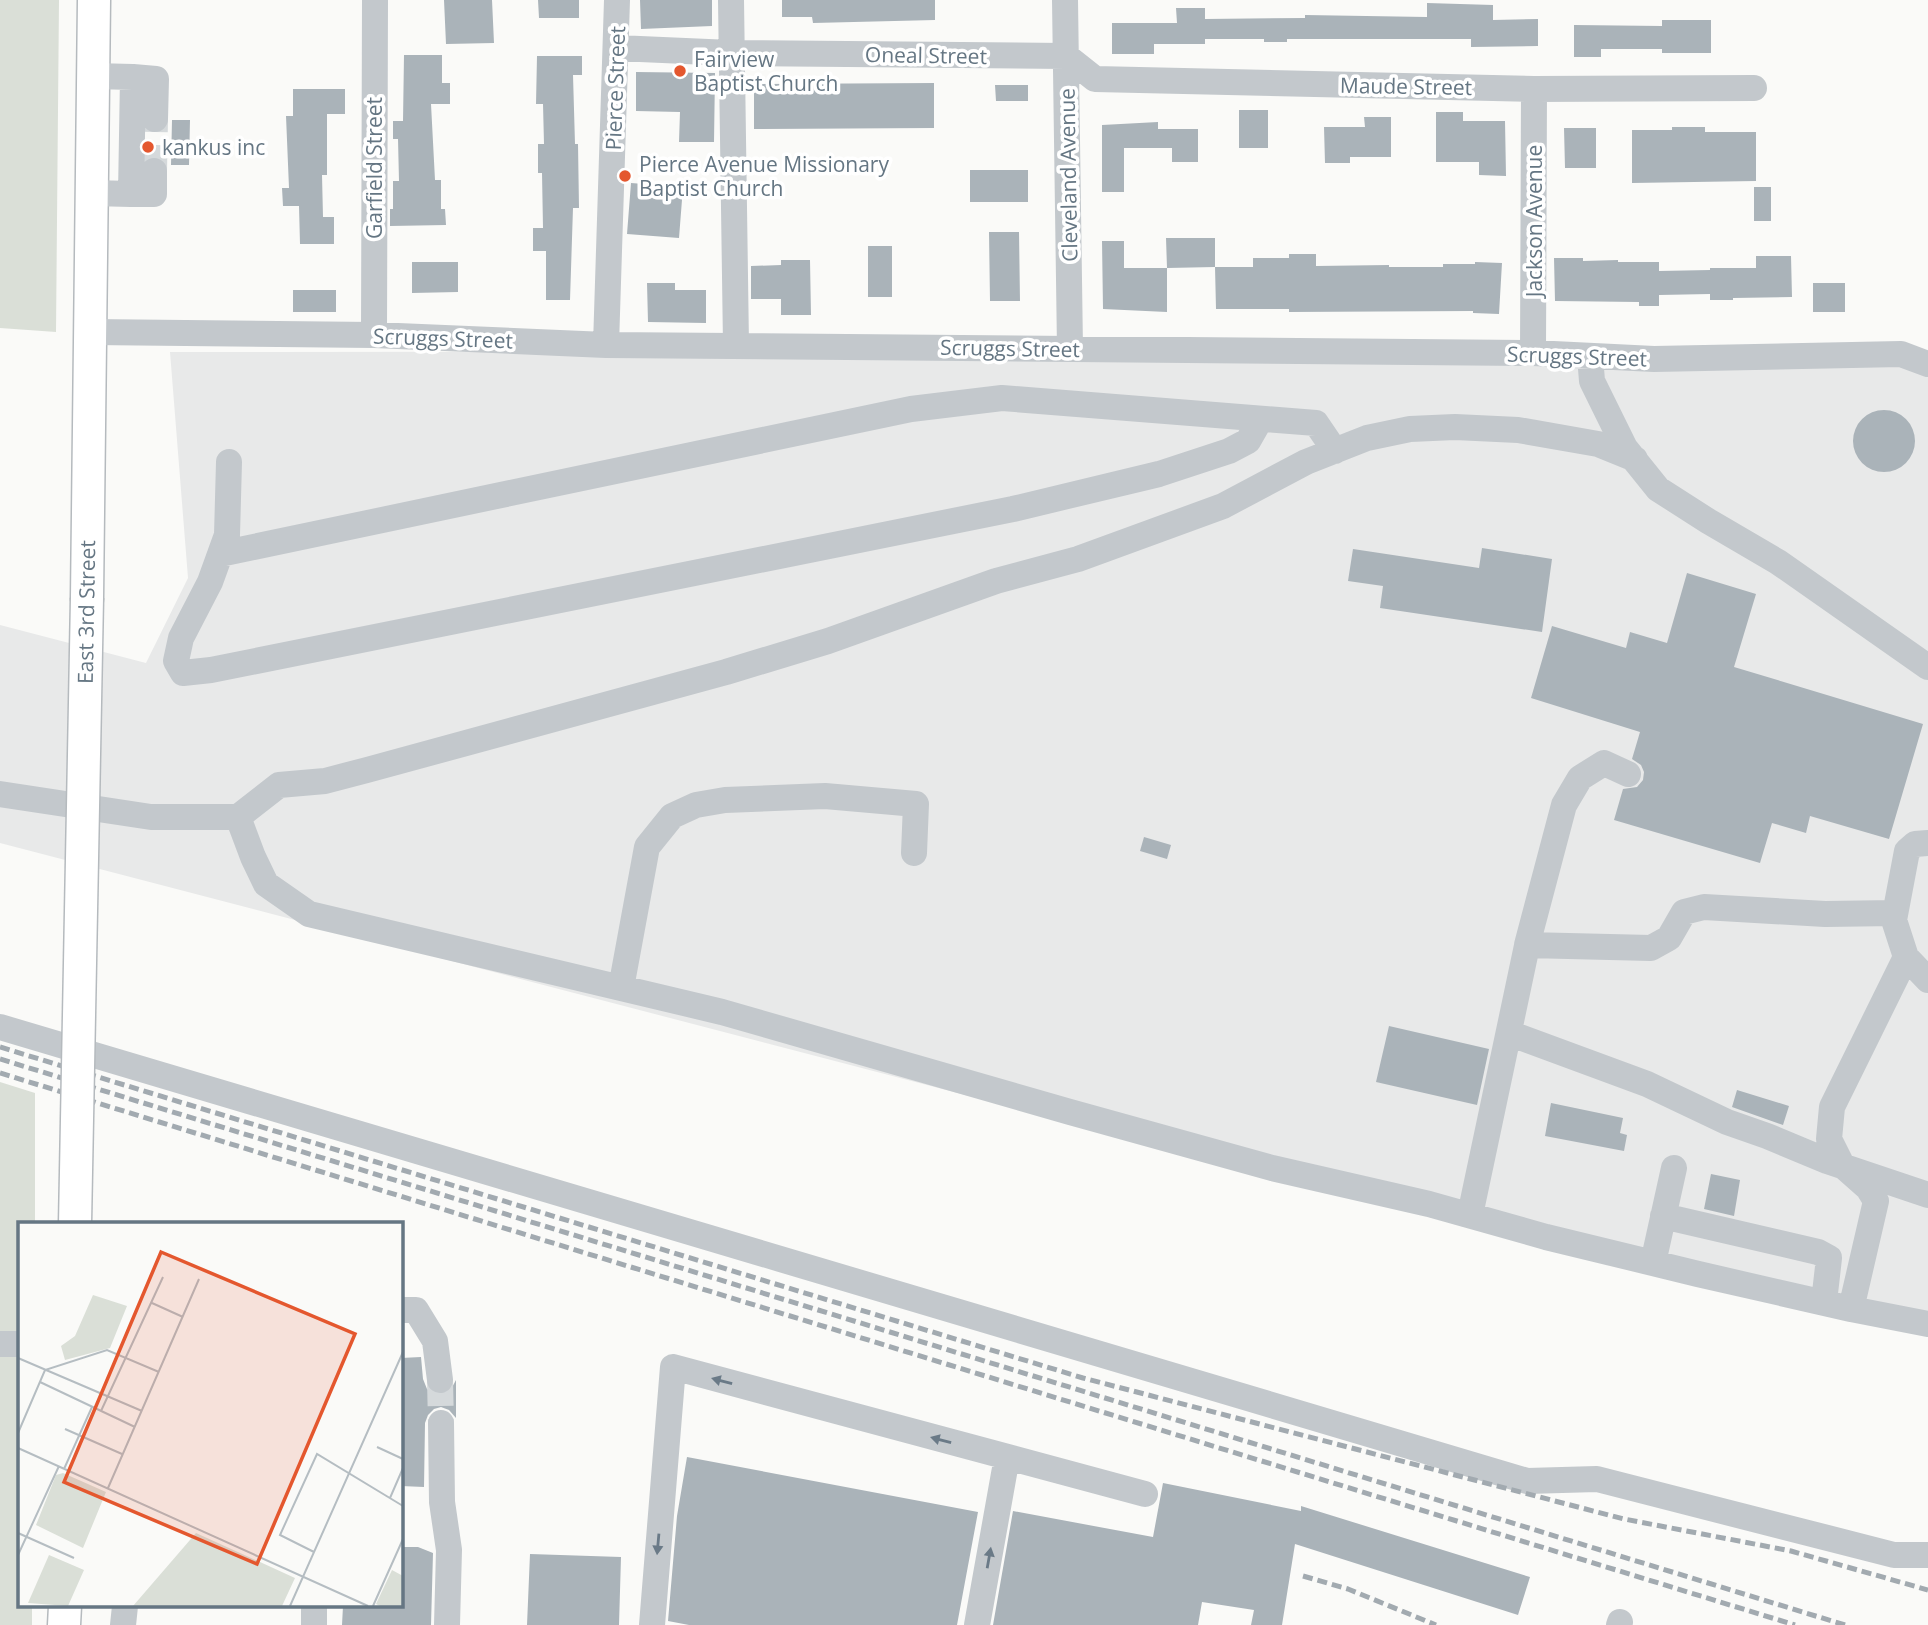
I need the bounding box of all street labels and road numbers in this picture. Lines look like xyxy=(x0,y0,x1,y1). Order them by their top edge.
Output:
street label: Pierce Street xyxy=(599,25,631,151)
street label: Oneal Street xyxy=(865,40,987,70)
street label: Maude Street xyxy=(1340,71,1472,101)
street label: Cleveland Avenue xyxy=(1052,88,1084,262)
street label: Garfield Street xyxy=(360,97,388,239)
street label: Jackson Avenue xyxy=(1520,145,1548,299)
street label: Scruggs Street xyxy=(373,322,513,354)
street label: Scruggs Street xyxy=(940,333,1080,363)
street label: Scruggs Street xyxy=(1507,340,1647,372)
street label: East 3rd Street xyxy=(71,540,101,684)

